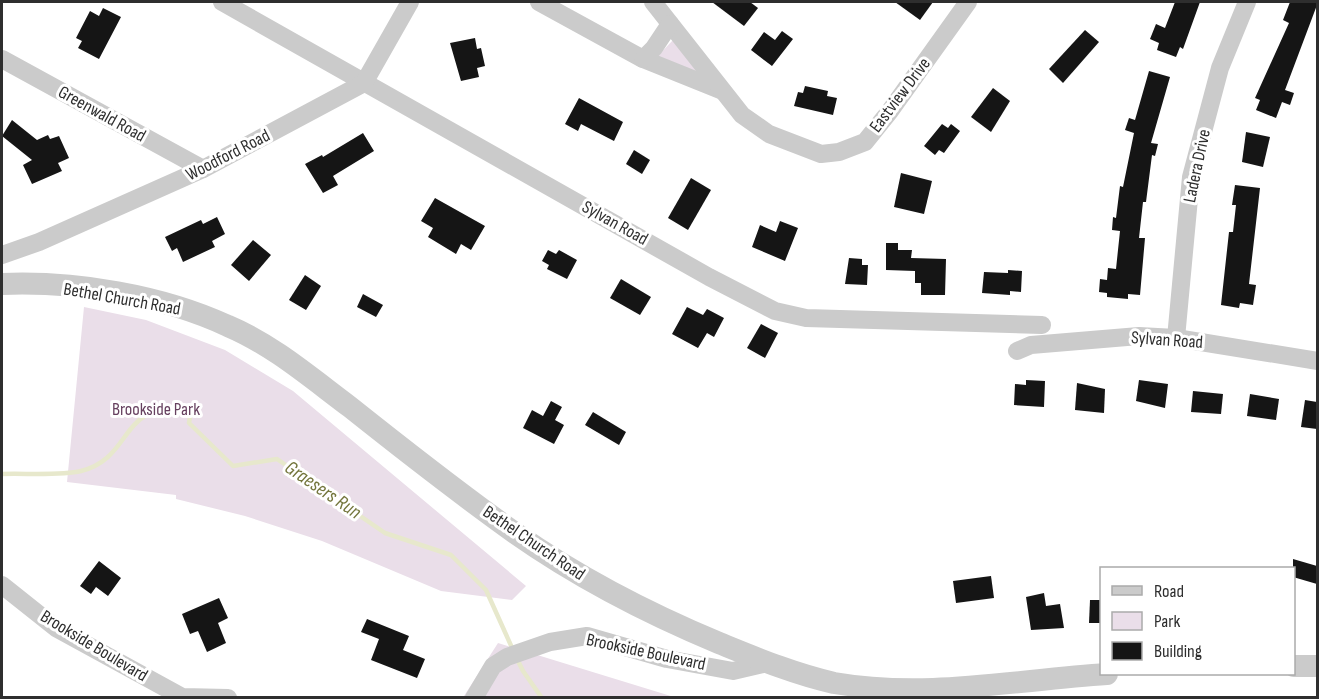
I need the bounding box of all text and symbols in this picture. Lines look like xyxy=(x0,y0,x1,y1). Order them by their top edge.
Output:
street label: Eastview Drive xyxy=(865,54,935,136)
street label: Greenwald Road xyxy=(55,81,149,147)
street label: Woodford Road xyxy=(183,125,273,185)
street label: Ladera Drive xyxy=(1179,127,1215,205)
street label: Sylvan Road xyxy=(578,196,652,250)
street label: Bethel Church Road xyxy=(62,278,182,320)
street label: Sylvan Road xyxy=(1130,327,1204,353)
park label: Brookside Park xyxy=(112,399,200,420)
water label: Graesers Run xyxy=(280,456,366,524)
street label: Bethel Church Road xyxy=(479,501,589,585)
legend xyxy=(1100,567,1295,675)
text: Road xyxy=(1154,581,1184,602)
street label: Brookside Boulevard xyxy=(37,606,151,686)
text: Park xyxy=(1154,611,1180,632)
street label: Brookside Boulevard xyxy=(584,629,708,675)
text: Building xyxy=(1154,641,1202,662)

